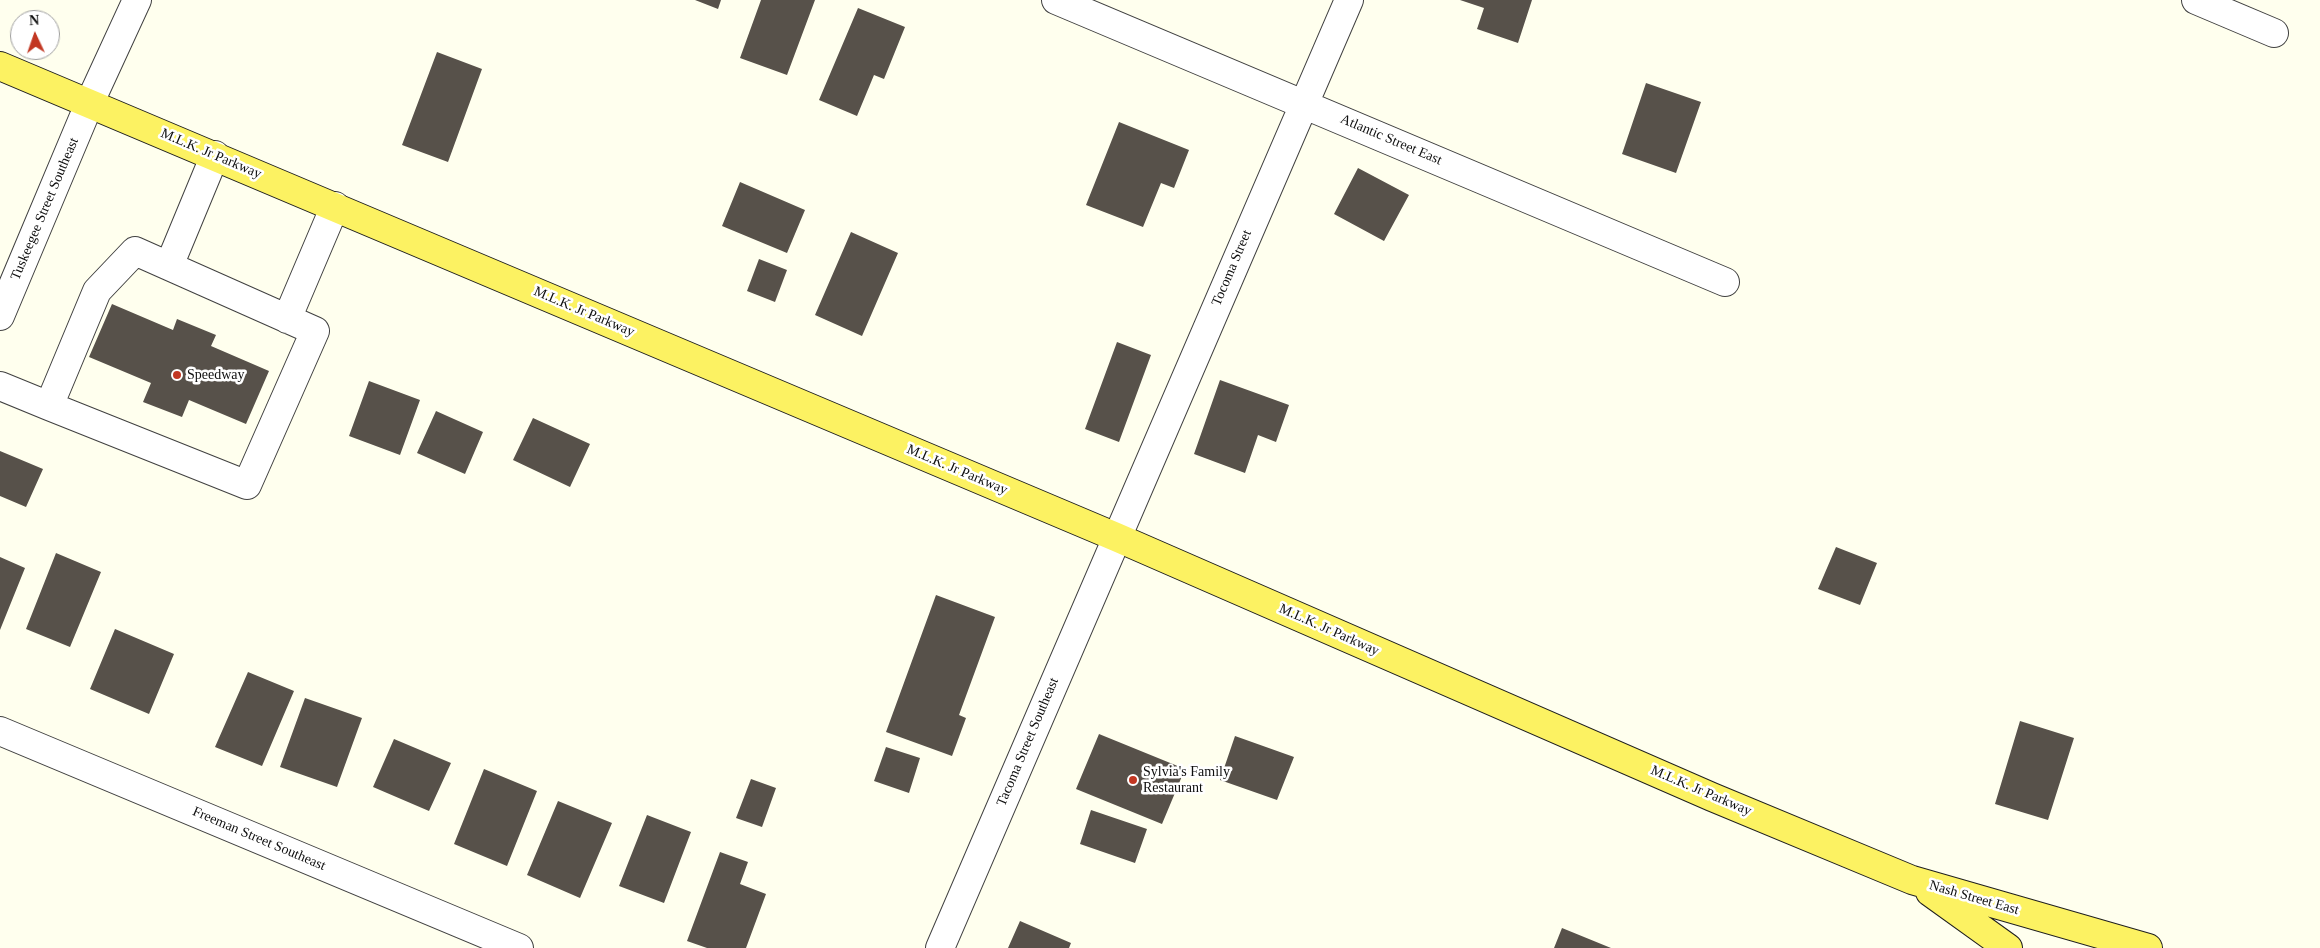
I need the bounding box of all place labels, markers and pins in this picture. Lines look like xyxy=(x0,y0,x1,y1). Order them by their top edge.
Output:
place label: Speedway xyxy=(187,367,245,383)
marker: Speedway xyxy=(171,369,183,381)
place label: Sylvia's Family Restaurant xyxy=(1143,764,1230,796)
marker: Sylvia's Family Restaurant xyxy=(1127,774,1139,786)

